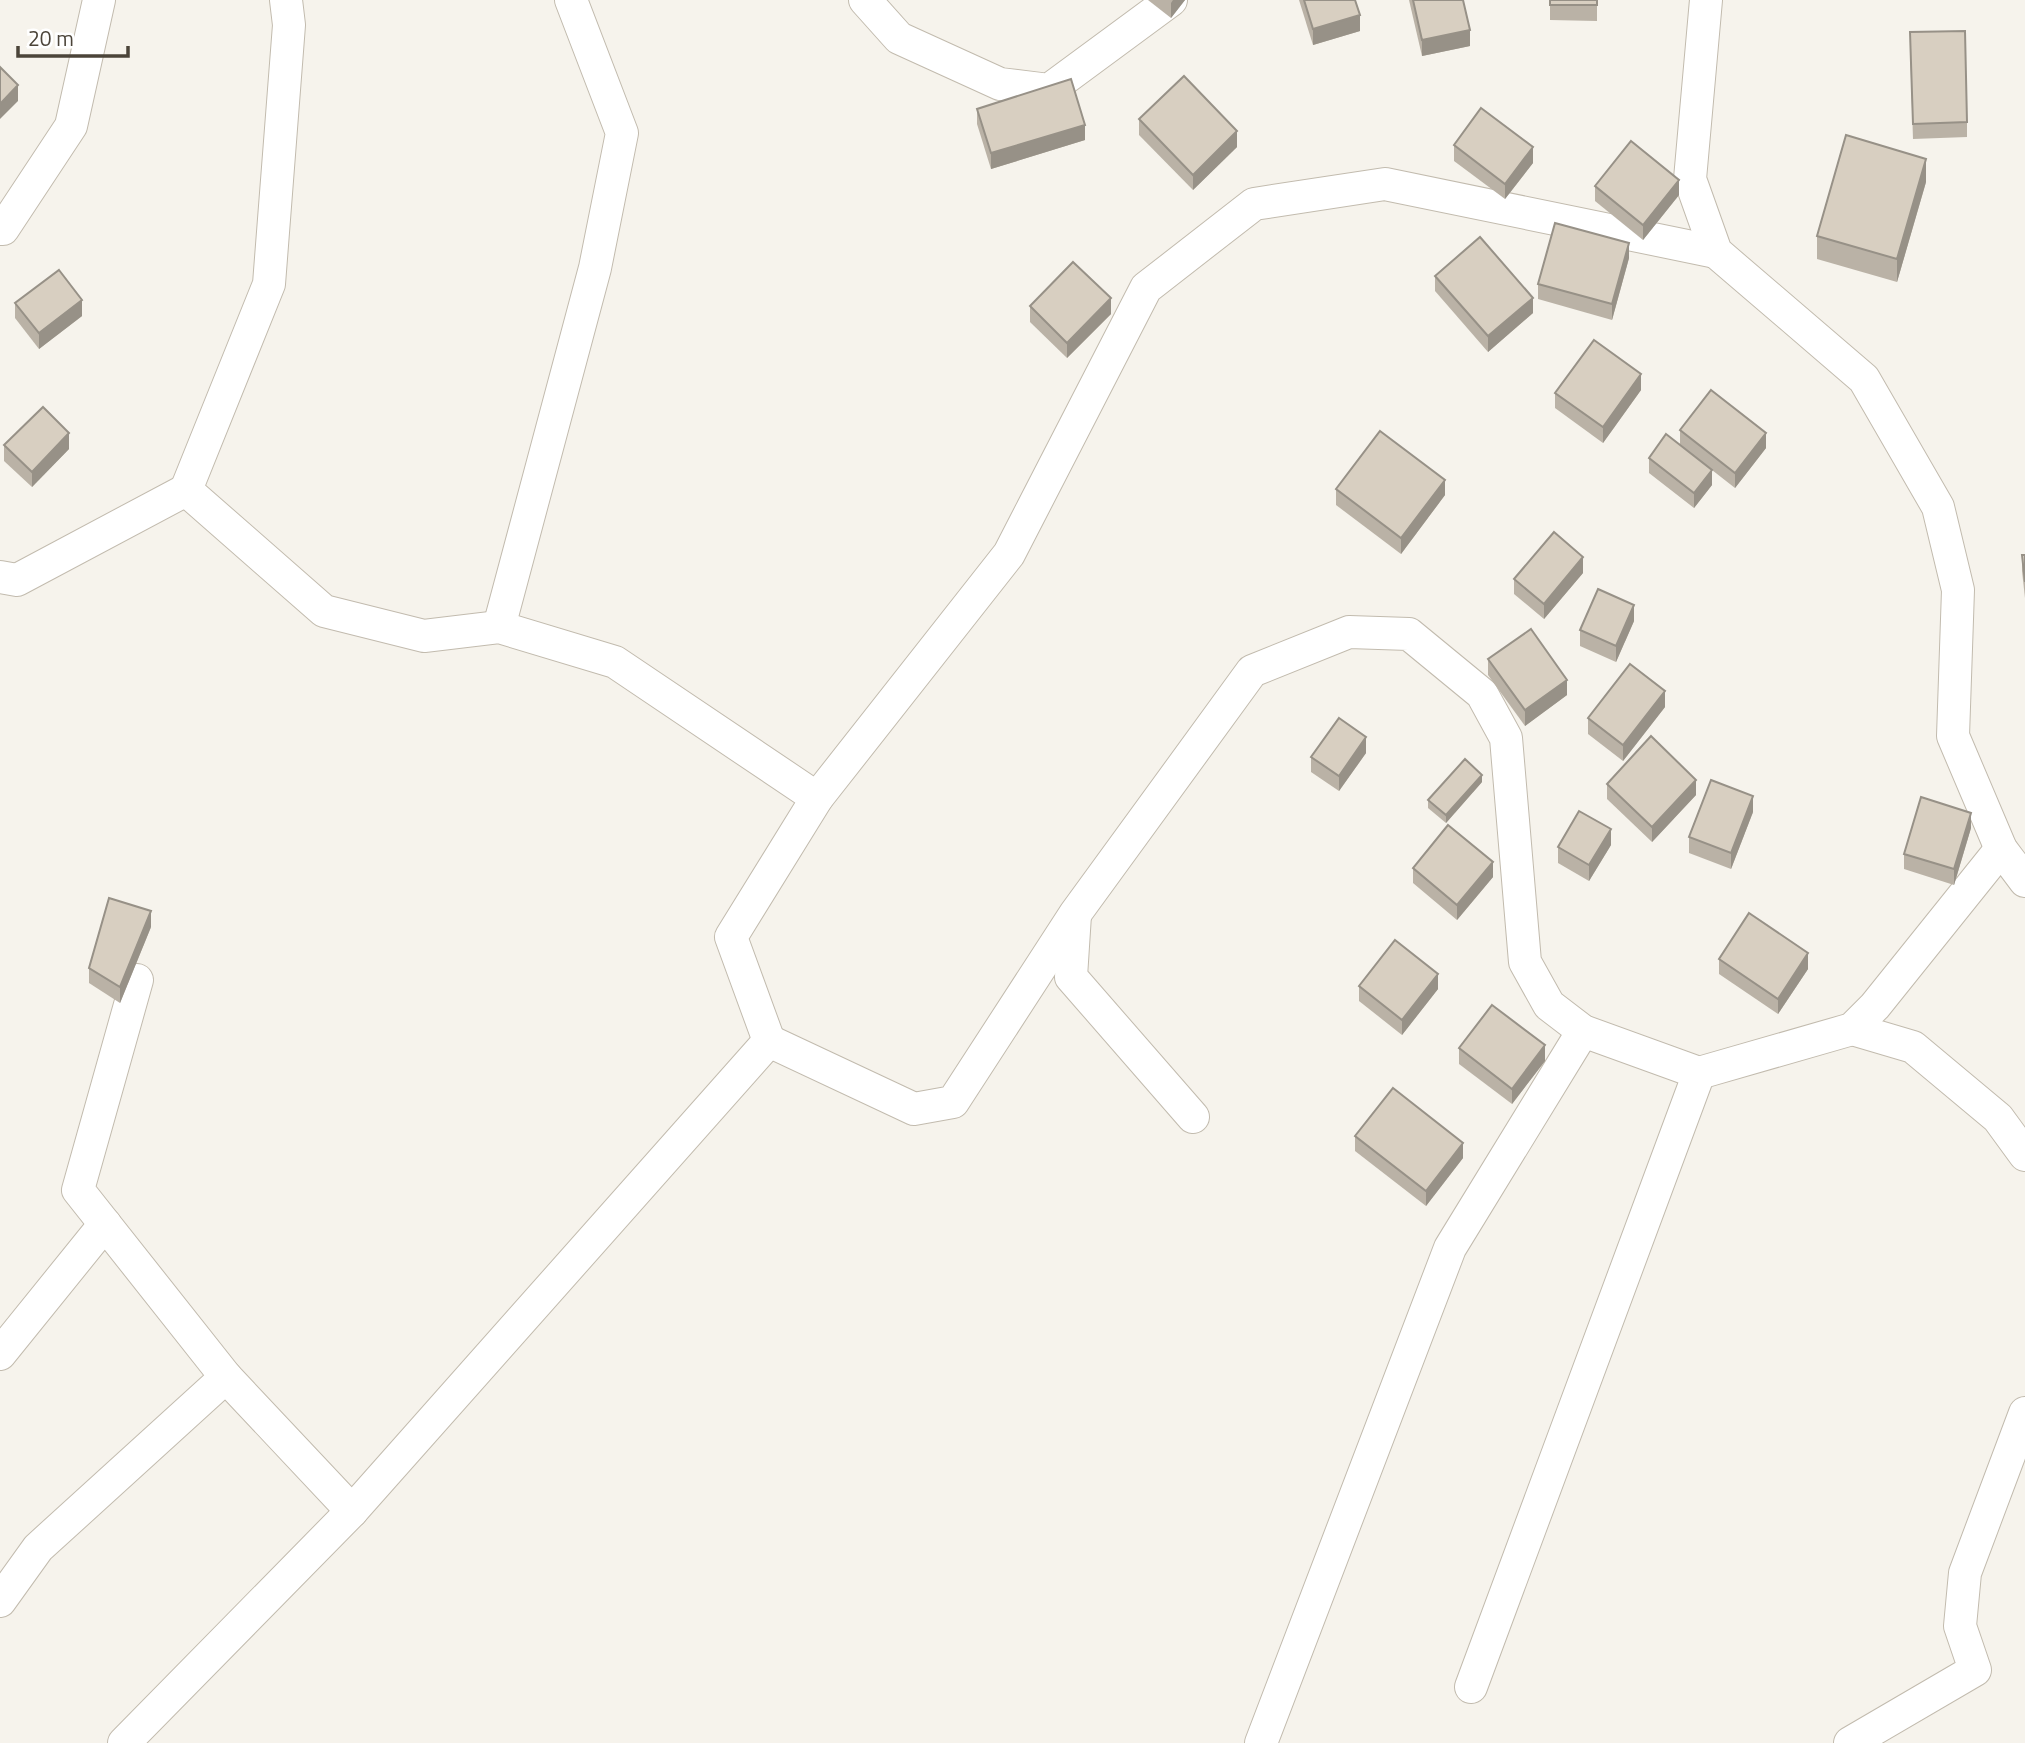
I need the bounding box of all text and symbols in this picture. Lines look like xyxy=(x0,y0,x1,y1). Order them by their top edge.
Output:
scale bar xyxy=(18,14,128,58)
text: 20 m xyxy=(28,22,74,54)

